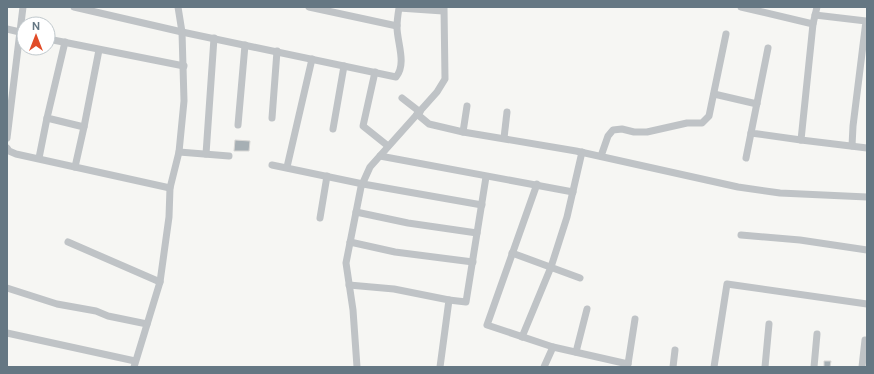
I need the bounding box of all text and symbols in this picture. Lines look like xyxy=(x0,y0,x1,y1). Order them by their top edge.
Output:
north arrow xyxy=(16,16,56,56)
text: N xyxy=(32,19,40,33)

